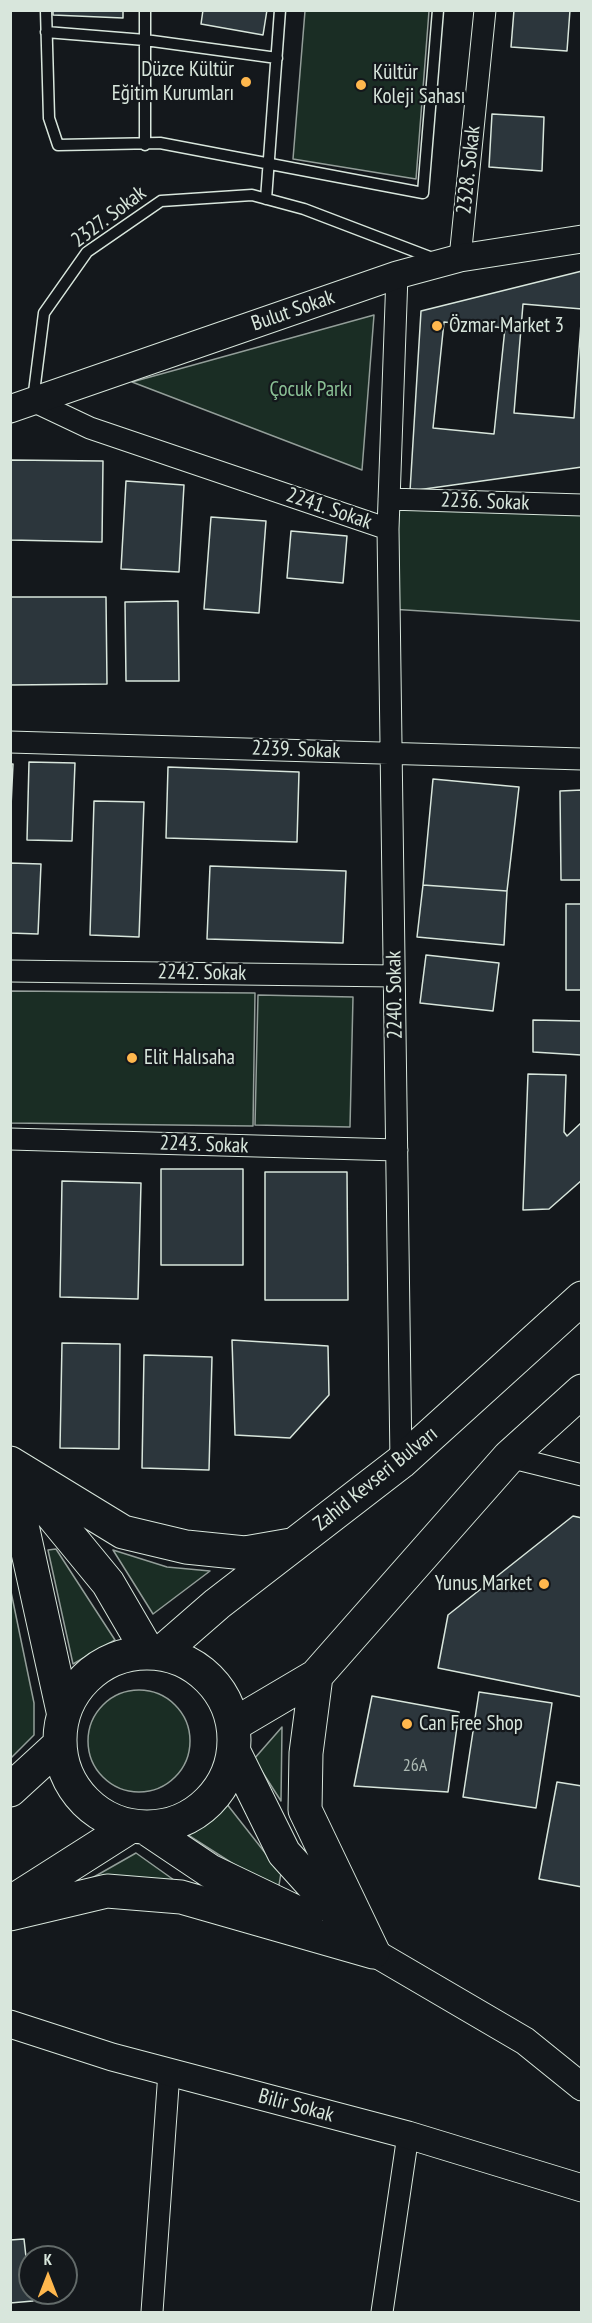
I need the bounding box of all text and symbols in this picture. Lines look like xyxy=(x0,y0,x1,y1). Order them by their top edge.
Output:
place label: Düzce Kültür Eğitim Kurumları xyxy=(112,57,234,107)
place label: Kültür Koleji Sahası xyxy=(373,60,465,110)
marker: Düzce Kültür Eğitim Kurumları xyxy=(239,75,253,89)
marker: Kültür Koleji Sahası xyxy=(354,78,368,92)
street label: 2328. Sokak xyxy=(452,125,486,215)
street label: 2327. Sokak xyxy=(67,181,151,253)
street label: Bulut Sokak xyxy=(248,285,338,337)
place label: Özmar Market 3 xyxy=(449,313,564,339)
marker: Özmar Market 3 xyxy=(430,319,444,333)
park label: Çocuk Parkı xyxy=(269,377,353,403)
street label: 2241. Sokak xyxy=(283,483,375,535)
street label: 2236. Sokak xyxy=(440,488,530,516)
street label: 2239. Sokak xyxy=(251,736,341,764)
street label: 2240. Sokak xyxy=(382,950,408,1040)
street label: 2242. Sokak xyxy=(157,960,247,986)
place label: Elit Halısaha xyxy=(144,1045,235,1071)
marker: Elit Halısaha xyxy=(125,1051,139,1065)
street label: 2243. Sokak xyxy=(159,1131,249,1159)
street label: Zahid Kevseri Bulvarı xyxy=(309,1421,443,1537)
place label: Yunus Market xyxy=(435,1571,532,1597)
marker: Yunus Market xyxy=(537,1577,551,1591)
place label: Can Free Shop xyxy=(419,1711,523,1737)
marker: Can Free Shop xyxy=(400,1717,414,1731)
house number: 26A xyxy=(403,1755,427,1777)
street label: Bilir Sokak xyxy=(256,2084,336,2128)
north arrow xyxy=(18,2245,78,2305)
text: K xyxy=(44,2249,52,2269)

